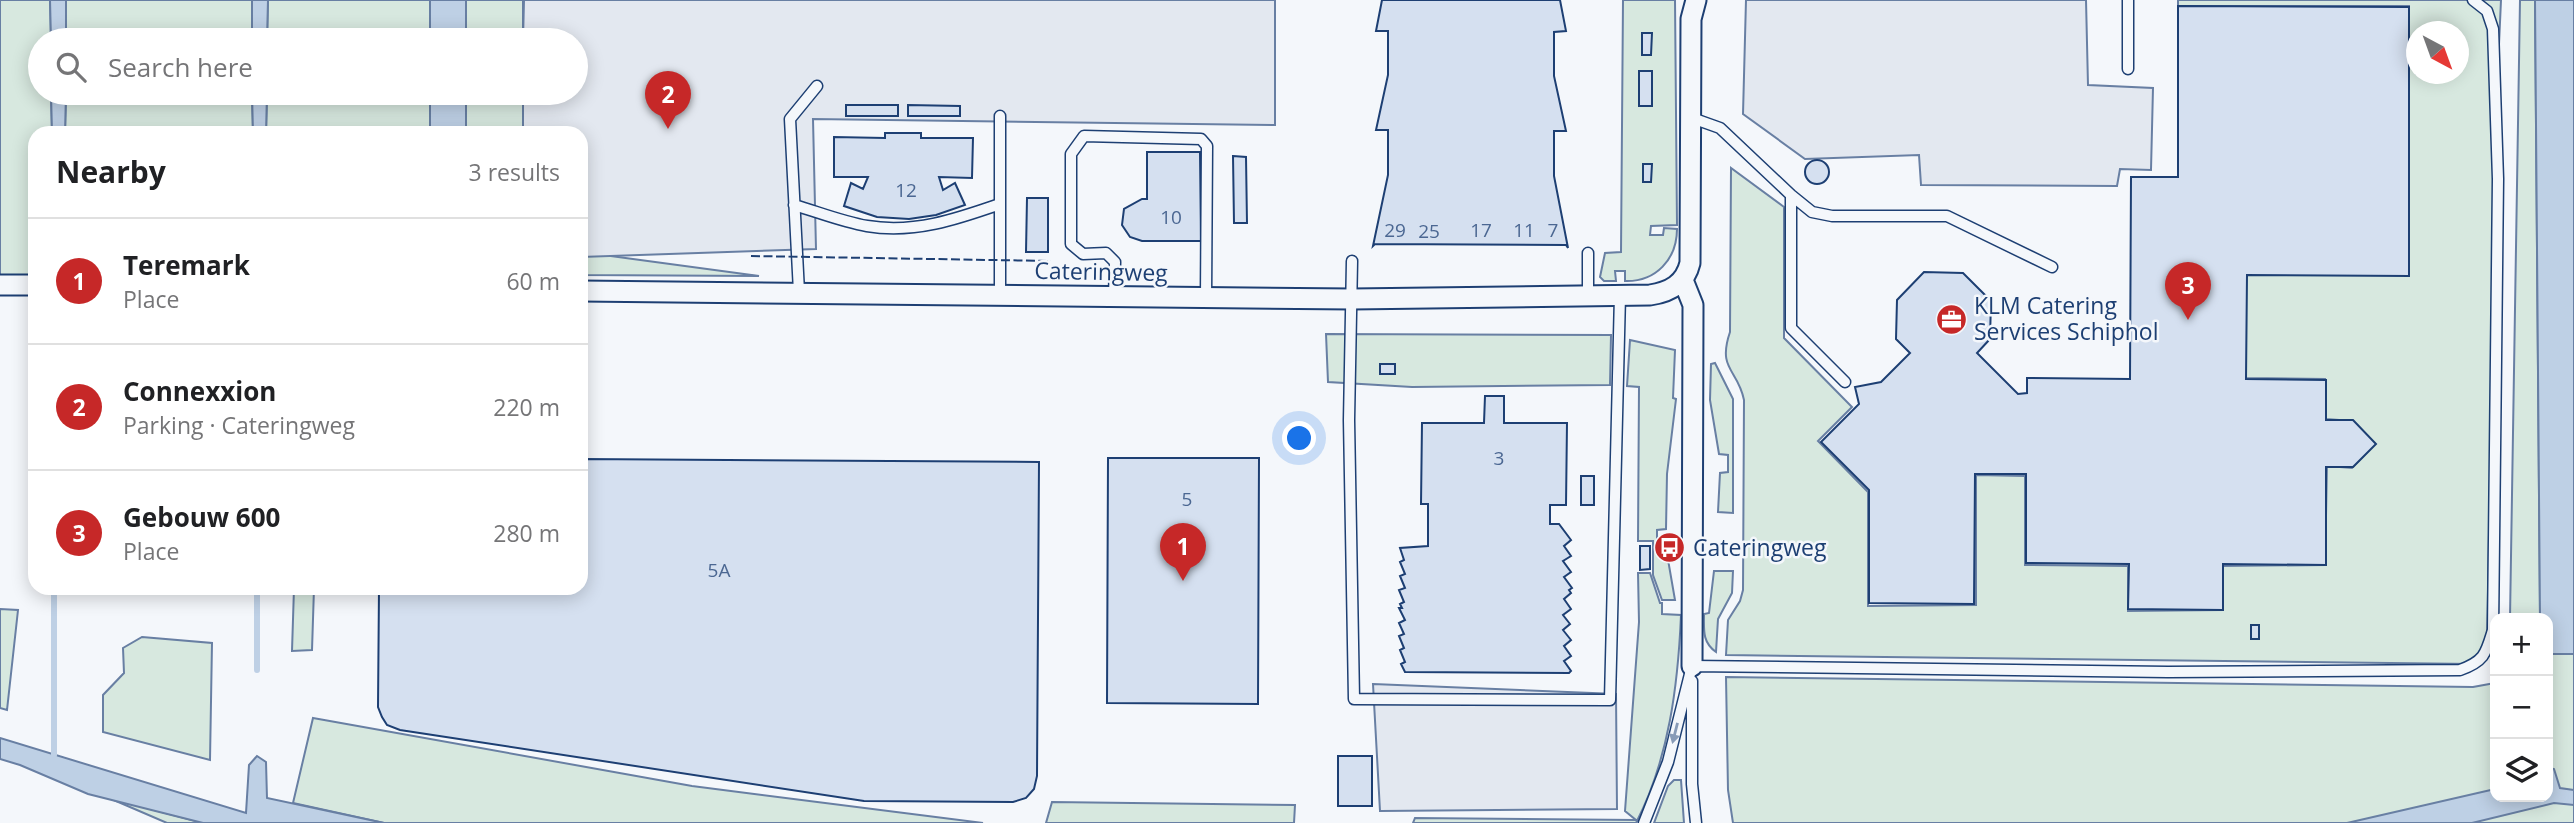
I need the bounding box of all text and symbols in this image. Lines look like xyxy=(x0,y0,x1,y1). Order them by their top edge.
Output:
north arrow xyxy=(2406,21,2469,84)
search box xyxy=(28,28,588,105)
icon: search xyxy=(52,48,90,86)
text: Search here xyxy=(108,49,253,85)
pin: 2 xyxy=(645,71,691,129)
text: Nearby xyxy=(56,151,166,192)
text: 3 results xyxy=(469,156,560,188)
house number: 12 xyxy=(895,177,917,203)
house number: 10 xyxy=(1160,204,1182,230)
house number: 29 xyxy=(1384,217,1406,243)
house number: 17 xyxy=(1470,217,1492,243)
house number: 11 xyxy=(1513,217,1535,243)
house number: 7 xyxy=(1548,217,1558,243)
house number: 25 xyxy=(1418,218,1440,244)
text: Teremark xyxy=(123,247,250,283)
street label: Cateringweg xyxy=(1034,254,1168,288)
pin: 3 xyxy=(2165,262,2211,320)
text: 1 xyxy=(72,265,86,297)
text: 60 m xyxy=(506,265,560,297)
text: Place xyxy=(123,283,179,315)
place label: KLM Catering Services Schiphol xyxy=(1974,289,2158,347)
office icon: KLM Catering Services Schiphol xyxy=(1934,302,1968,336)
text: Connexxion xyxy=(123,373,276,409)
text: 2 xyxy=(72,391,86,423)
text: 220 m xyxy=(493,391,560,423)
text: Parking · Cateringweg xyxy=(123,409,355,441)
your location xyxy=(1282,421,1316,455)
house number: 3 xyxy=(1494,445,1504,471)
house number: 5 xyxy=(1182,486,1192,512)
text: Gebouw 600 xyxy=(123,499,280,535)
text: 3 xyxy=(72,517,86,549)
text: 280 m xyxy=(493,517,560,549)
pin: 1 xyxy=(1160,523,1206,581)
bus stop icon: Cateringweg xyxy=(1653,531,1687,565)
place label: Cateringweg xyxy=(1693,531,1827,563)
text: Place xyxy=(123,535,179,567)
house number: 5A xyxy=(708,557,730,583)
map controls xyxy=(2490,613,2553,802)
button: + xyxy=(2490,613,2553,676)
button: − xyxy=(2490,676,2553,739)
one-way arrow xyxy=(1669,722,1680,744)
button: layers xyxy=(2490,739,2553,802)

